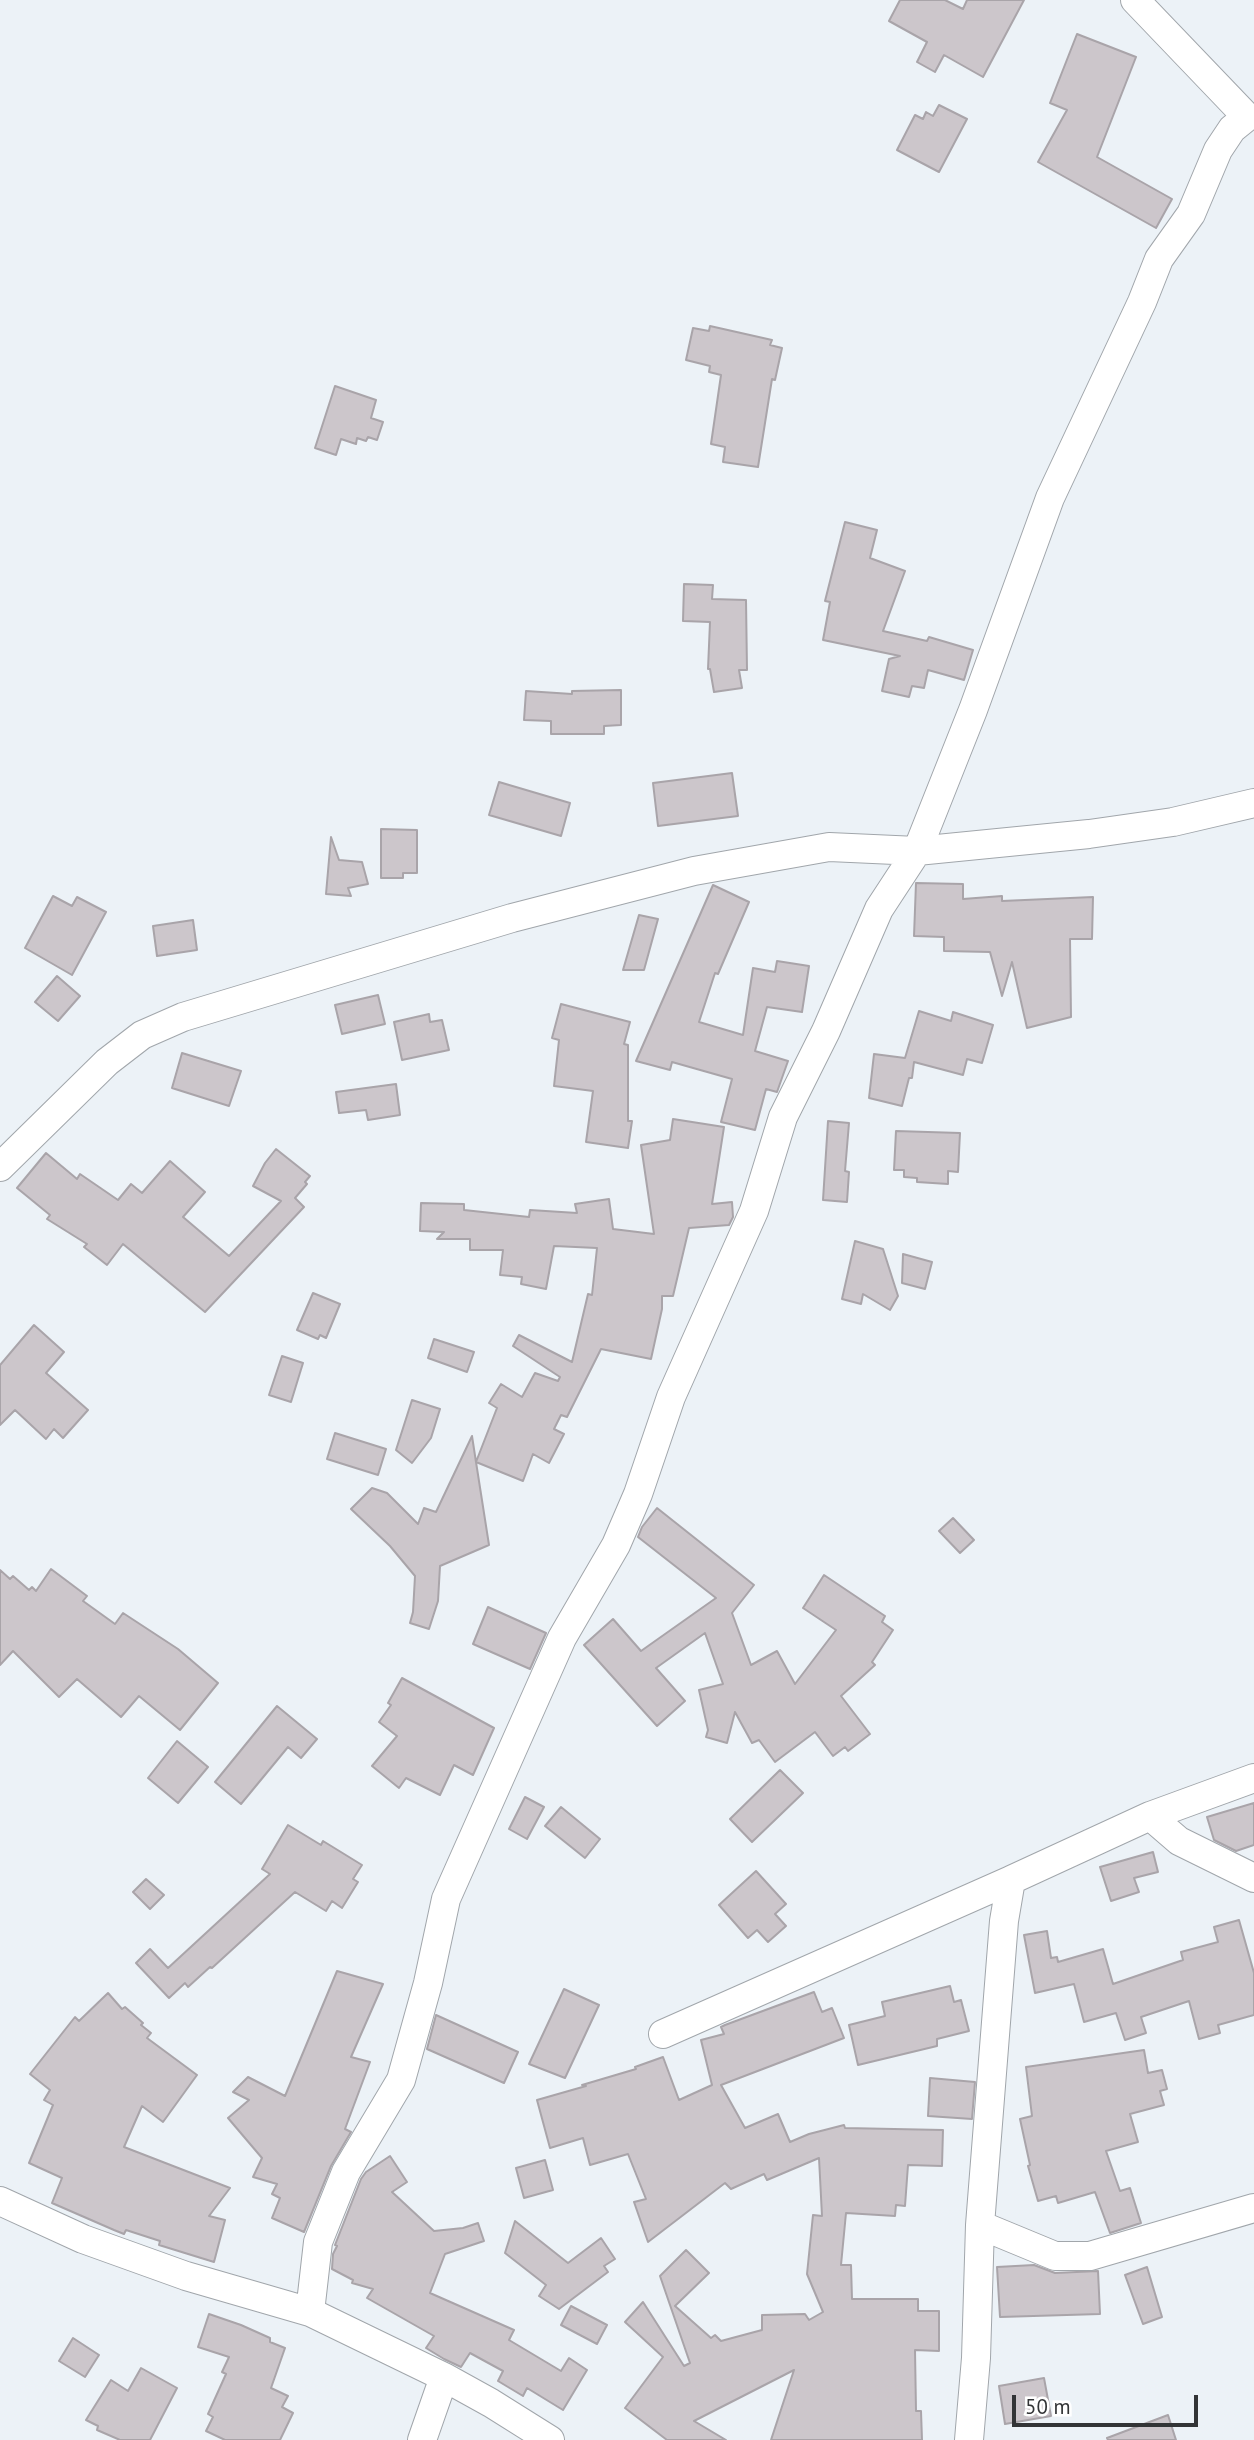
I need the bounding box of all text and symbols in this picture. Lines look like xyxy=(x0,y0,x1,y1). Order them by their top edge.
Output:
scale bar xyxy=(1016,2380,1202,2424)
text: 50 m xyxy=(1025,2393,1071,2420)

